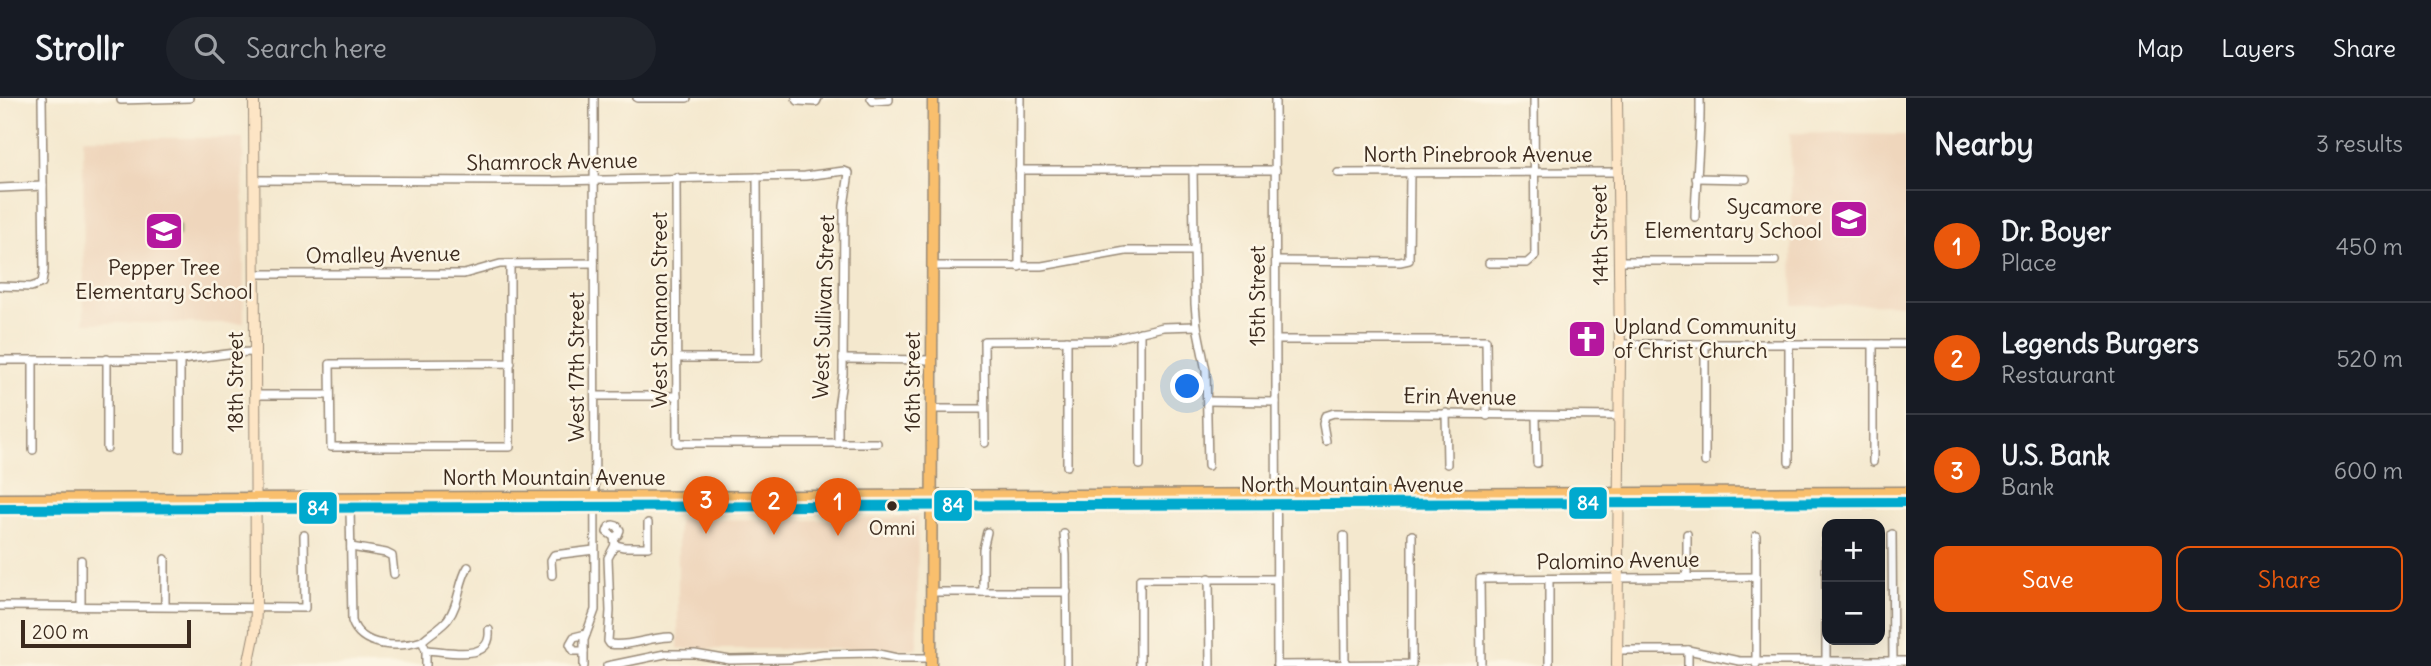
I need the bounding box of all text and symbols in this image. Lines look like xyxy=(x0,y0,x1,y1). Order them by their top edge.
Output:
search box xyxy=(166,17,656,80)
text: Strollr xyxy=(35,27,124,69)
icon: search xyxy=(190,29,228,67)
text: Search here xyxy=(246,32,387,65)
text: Map xyxy=(2137,33,2183,63)
text: Layers xyxy=(2221,33,2295,63)
text: Share xyxy=(2333,33,2396,63)
text: Nearby xyxy=(1934,125,2034,163)
text: 3 results xyxy=(2316,129,2403,158)
street label: North Pinebrook Avenue xyxy=(1363,141,1593,168)
street label: Shamrock Avenue xyxy=(466,147,638,176)
street label: 14th Street xyxy=(1585,184,1614,286)
place label: Sycamore Elementary School xyxy=(1645,193,1822,244)
school or university icon: Sycamore Elementary School xyxy=(1828,198,1870,240)
school or university icon: Pepper Tree Elementary School xyxy=(143,210,185,252)
street label: West Shannon Street xyxy=(646,212,673,408)
street label: West Sullivan Street xyxy=(807,214,840,400)
text: Dr. Boyer xyxy=(2001,215,2111,248)
text: 1 xyxy=(1952,232,1962,261)
text: 450 m xyxy=(2336,232,2403,261)
street label: Omalley Avenue xyxy=(305,240,461,269)
street label: 15th Street xyxy=(1244,246,1271,346)
text: Place xyxy=(2001,248,2057,277)
place label: Pepper Tree Elementary School xyxy=(75,254,253,305)
street label: West 17th Street xyxy=(563,292,590,442)
place label: Upland Community of Christ Church xyxy=(1614,313,1797,364)
church icon: Upland Community of Christ Church xyxy=(1566,318,1608,360)
text: Legends Burgers xyxy=(2001,327,2199,360)
street label: 18th Street xyxy=(222,332,249,432)
street label: 16th Street xyxy=(899,332,926,432)
text: 2 xyxy=(1951,344,1963,373)
text: 520 m xyxy=(2336,344,2403,373)
text: Restaurant xyxy=(2001,360,2115,389)
your location xyxy=(1170,369,1204,403)
street label: Erin Avenue xyxy=(1403,382,1517,411)
text: U.S. Bank xyxy=(2001,439,2110,472)
text: 3 xyxy=(1950,456,1964,485)
text: 600 m xyxy=(2334,456,2403,485)
street label: North Mountain Avenue xyxy=(442,464,666,491)
street label: North Mountain Avenue xyxy=(1240,471,1464,498)
text: Bank xyxy=(2001,472,2054,501)
pin: 3 xyxy=(683,476,729,534)
pin: 2 xyxy=(751,477,797,535)
pin: 1 xyxy=(815,478,861,536)
line badge: 84 xyxy=(1568,486,1608,520)
line badge: 84 xyxy=(933,489,973,522)
line badge: 84 xyxy=(298,491,338,525)
text: 84 xyxy=(1577,491,1599,515)
text: 84 xyxy=(942,493,964,517)
text: 84 xyxy=(307,496,329,520)
marker: Omni xyxy=(885,499,899,513)
place label: Omni xyxy=(869,516,915,540)
map controls xyxy=(1822,519,1885,645)
button: + xyxy=(1822,519,1885,582)
street label: Palomino Avenue xyxy=(1536,546,1700,575)
button: Save xyxy=(1934,546,2162,612)
button: Share xyxy=(2176,546,2403,612)
button: − xyxy=(1822,582,1885,645)
scale bar xyxy=(21,617,191,649)
text: 200 m xyxy=(32,620,89,644)

